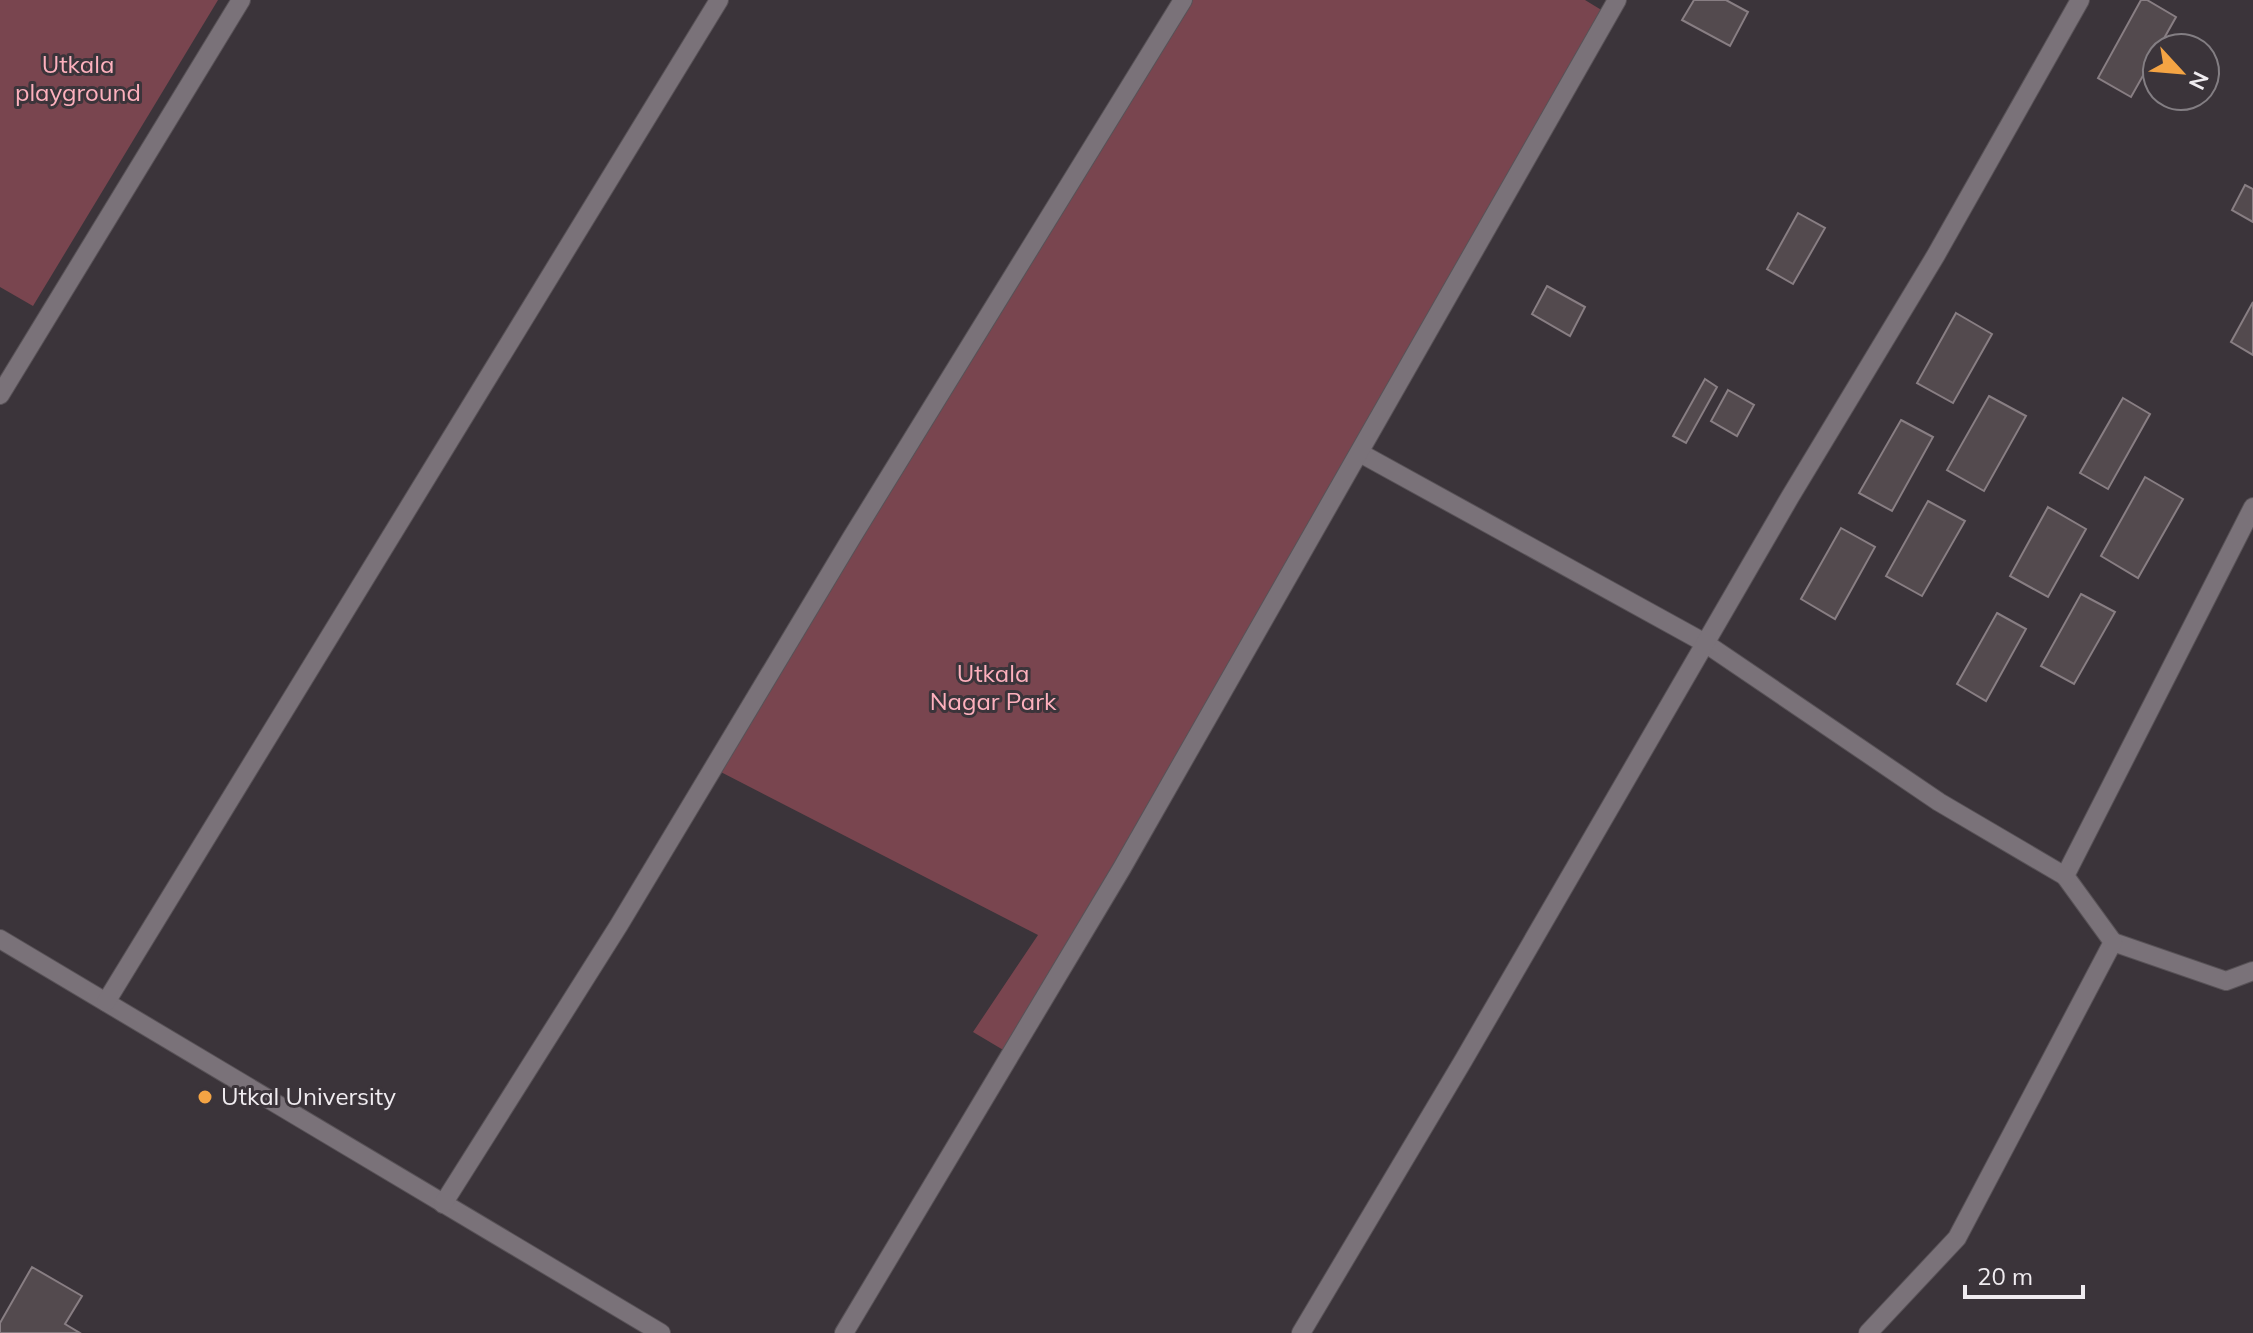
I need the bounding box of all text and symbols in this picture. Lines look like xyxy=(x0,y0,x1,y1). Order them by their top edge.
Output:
north arrow xyxy=(2141,32,2221,112)
park label: Utkala playground xyxy=(15,49,141,107)
text: N xyxy=(2183,67,2215,94)
park label: Utkala Nagar Park xyxy=(930,658,1057,716)
place label: Utkal University xyxy=(221,1081,396,1111)
marker: Utkal University xyxy=(196,1088,214,1106)
scale bar xyxy=(1965,1249,2083,1299)
text: 20 m xyxy=(1977,1261,2033,1291)

